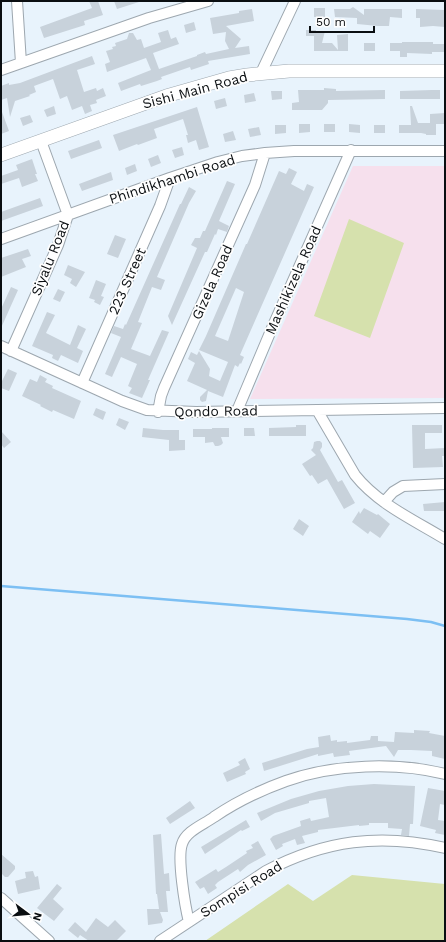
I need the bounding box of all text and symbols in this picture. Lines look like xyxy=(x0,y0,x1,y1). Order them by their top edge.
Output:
scale bar xyxy=(310,8,374,34)
text: 50 m xyxy=(316,15,346,29)
street label: Sishi Main Road xyxy=(141,68,249,112)
street label: Phindikhambi Road xyxy=(107,151,237,207)
street label: Siyalu Road xyxy=(28,218,72,298)
street label: Mashikizela Road xyxy=(262,223,324,337)
street label: Gizela Road xyxy=(188,242,236,322)
street label: 223 Street xyxy=(105,245,149,317)
street label: Qondo Road xyxy=(174,402,258,420)
street label: Sompisi Road xyxy=(197,857,285,921)
north arrow xyxy=(8,894,48,934)
text: N xyxy=(30,911,45,922)

